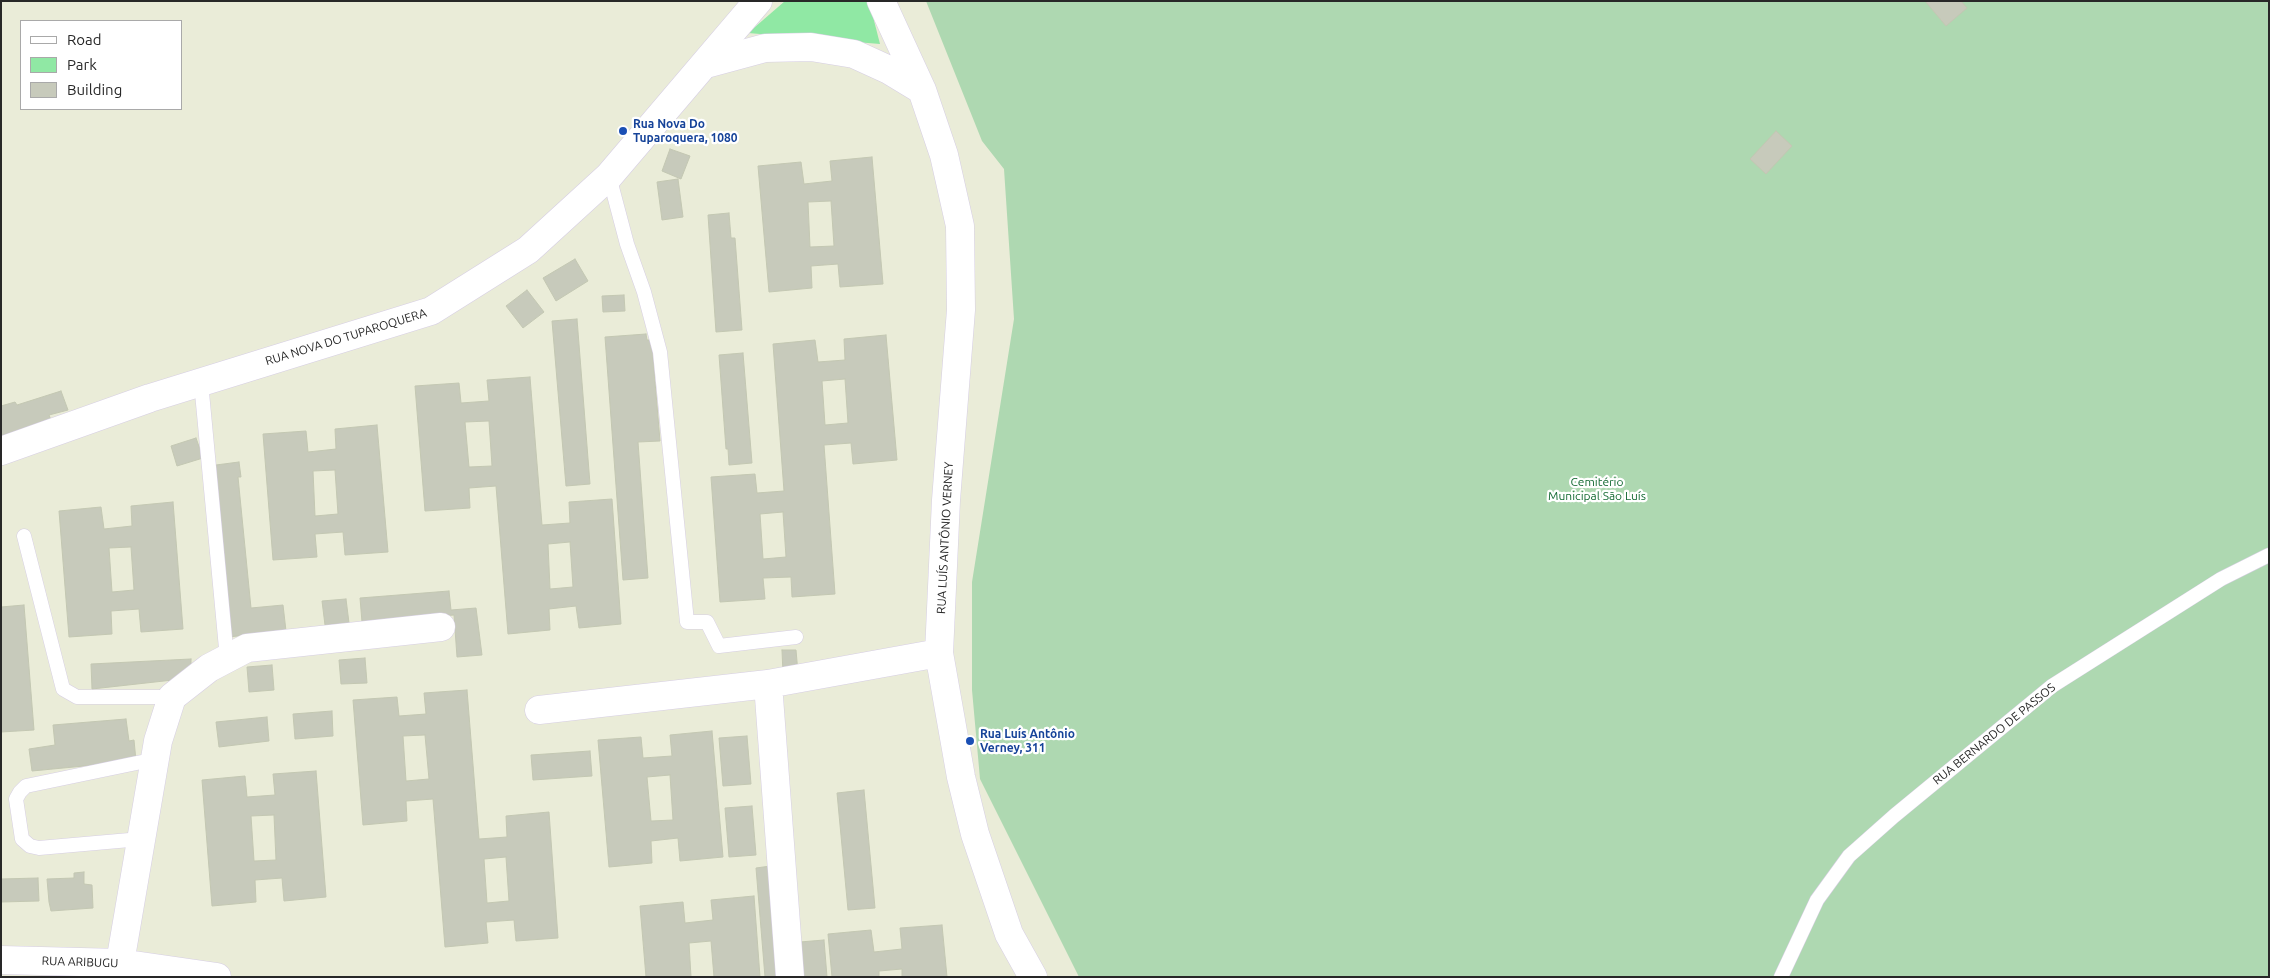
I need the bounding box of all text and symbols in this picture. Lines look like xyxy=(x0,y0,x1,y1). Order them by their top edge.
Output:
legend xyxy=(20,20,182,110)
text: Road xyxy=(67,31,102,48)
text: Park xyxy=(67,56,97,73)
text: Building xyxy=(67,81,122,98)
place label: Rua Nova Do Tuparoquera, 1080 xyxy=(633,117,738,145)
marker: Rua Nova Do Tuparoquera, 1080 xyxy=(617,125,629,137)
street label: RUA NOVA DO TUPAROQUERA xyxy=(264,306,428,368)
street label: RUA LUÍS ANTÔNIO VERNEY xyxy=(934,461,956,615)
park label: Cemitério Municipal São Luís xyxy=(1548,475,1646,503)
street label: RUA BERNARDO DE PASSOS xyxy=(1930,680,2058,788)
place label: Rua Luís Antônio Verney, 311 xyxy=(980,727,1075,755)
marker: Rua Luís Antônio Verney, 311 xyxy=(964,735,976,747)
street label: RUA ARIBUGU xyxy=(42,953,118,971)

